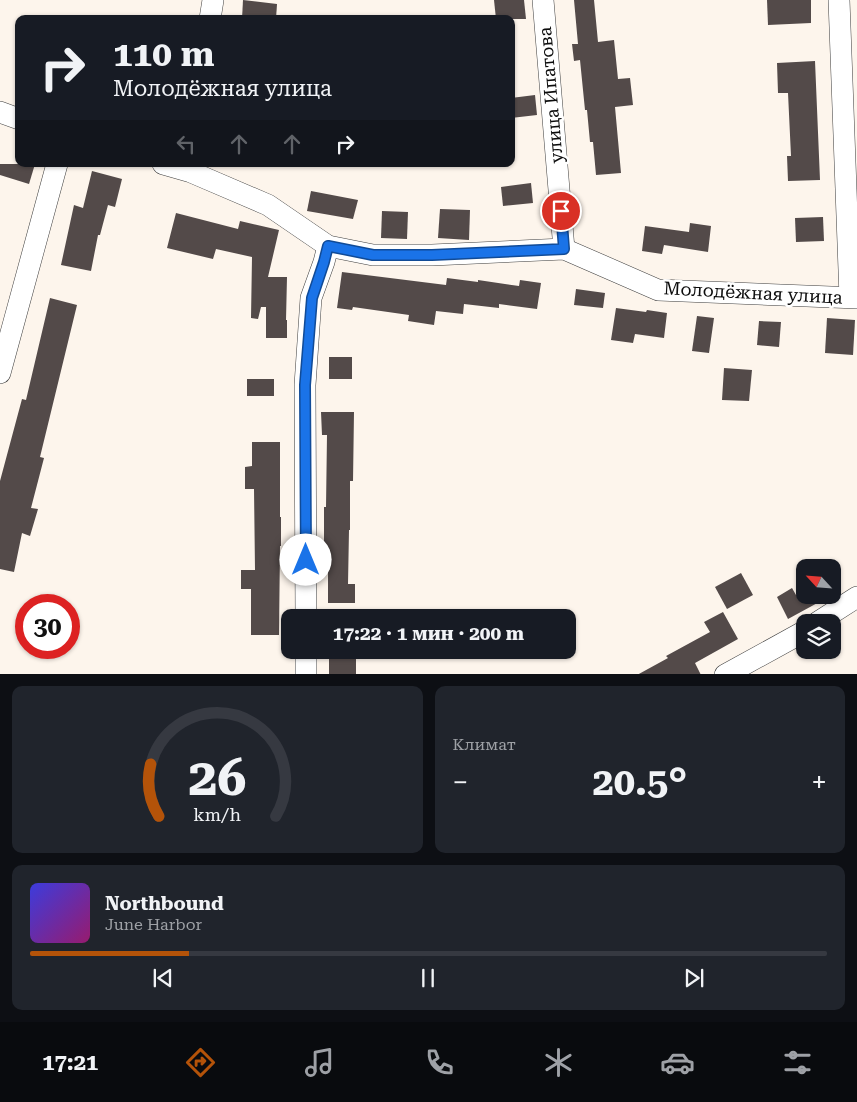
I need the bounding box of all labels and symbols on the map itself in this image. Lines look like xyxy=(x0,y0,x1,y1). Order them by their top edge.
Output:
street label: улица Ипатова xyxy=(534,26,567,164)
pin xyxy=(540,190,582,232)
street label: Молодёжная улица xyxy=(663,277,843,308)
position arrow xyxy=(279,533,331,585)
north arrow xyxy=(796,559,841,604)
speed limit sign: 30 xyxy=(15,594,80,659)

